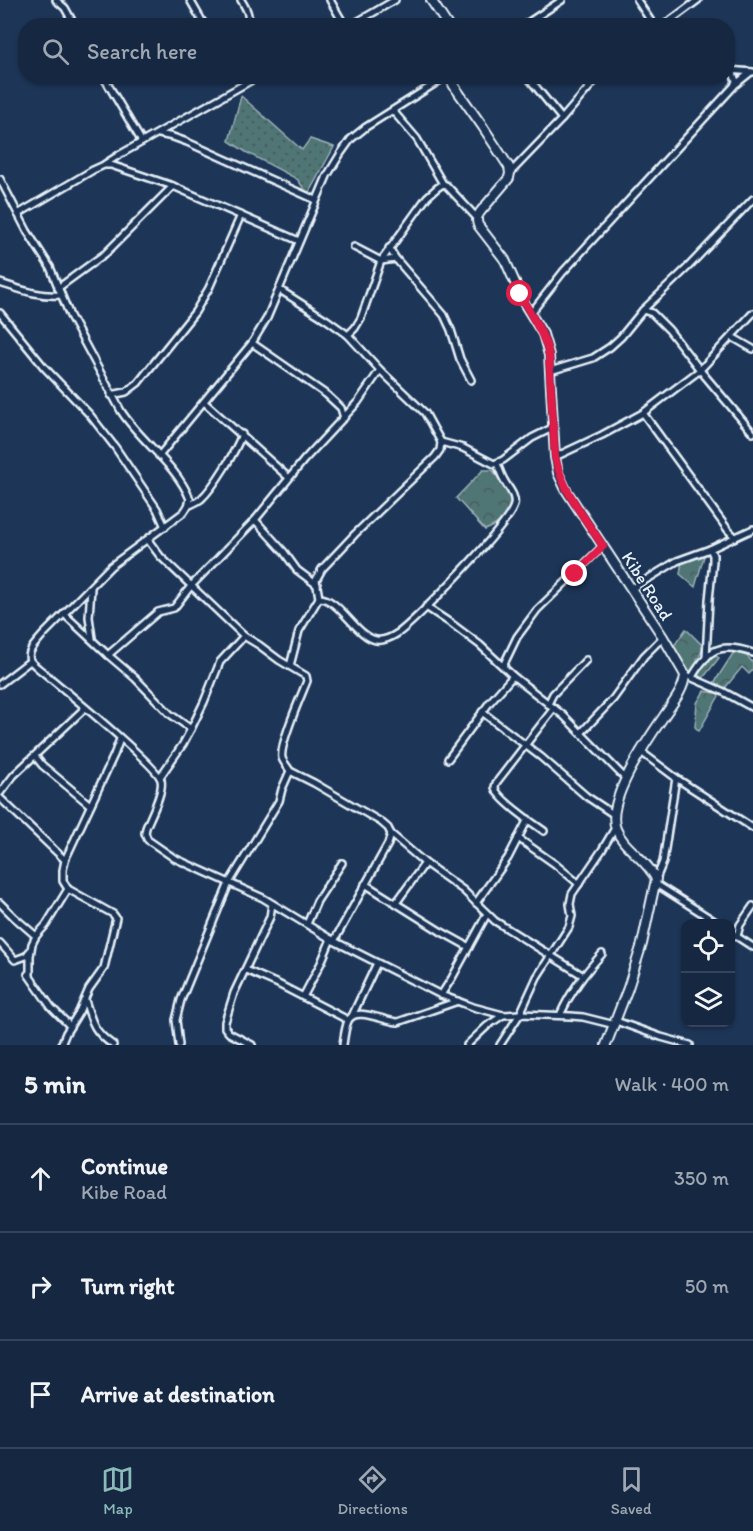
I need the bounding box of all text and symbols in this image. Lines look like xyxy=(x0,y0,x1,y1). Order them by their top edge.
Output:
search box xyxy=(18,18,735,84)
icon: search xyxy=(39,35,72,68)
text: Search here xyxy=(87,38,197,65)
route start xyxy=(506,280,532,306)
street label: Kibe Road xyxy=(617,548,677,625)
route end xyxy=(561,560,587,586)
map controls xyxy=(681,919,735,1027)
button: locate xyxy=(681,919,735,973)
button: layers xyxy=(681,973,735,1027)
text: 5 min xyxy=(24,1068,86,1100)
text: Walk · 400 m xyxy=(615,1072,729,1096)
text: Continue xyxy=(81,1153,168,1180)
icon: ahead xyxy=(24,1162,57,1195)
text: 350 m xyxy=(674,1166,729,1190)
text: Kibe Road xyxy=(81,1180,167,1204)
icon: right xyxy=(24,1270,57,1303)
text: Turn right xyxy=(81,1273,175,1300)
text: 50 m xyxy=(685,1274,729,1298)
icon: arrive xyxy=(24,1378,57,1411)
text: Arrive at destination xyxy=(81,1381,275,1408)
tab: Map xyxy=(101,1463,134,1518)
tab: Directions xyxy=(337,1463,408,1518)
tab: Saved xyxy=(611,1463,652,1518)

